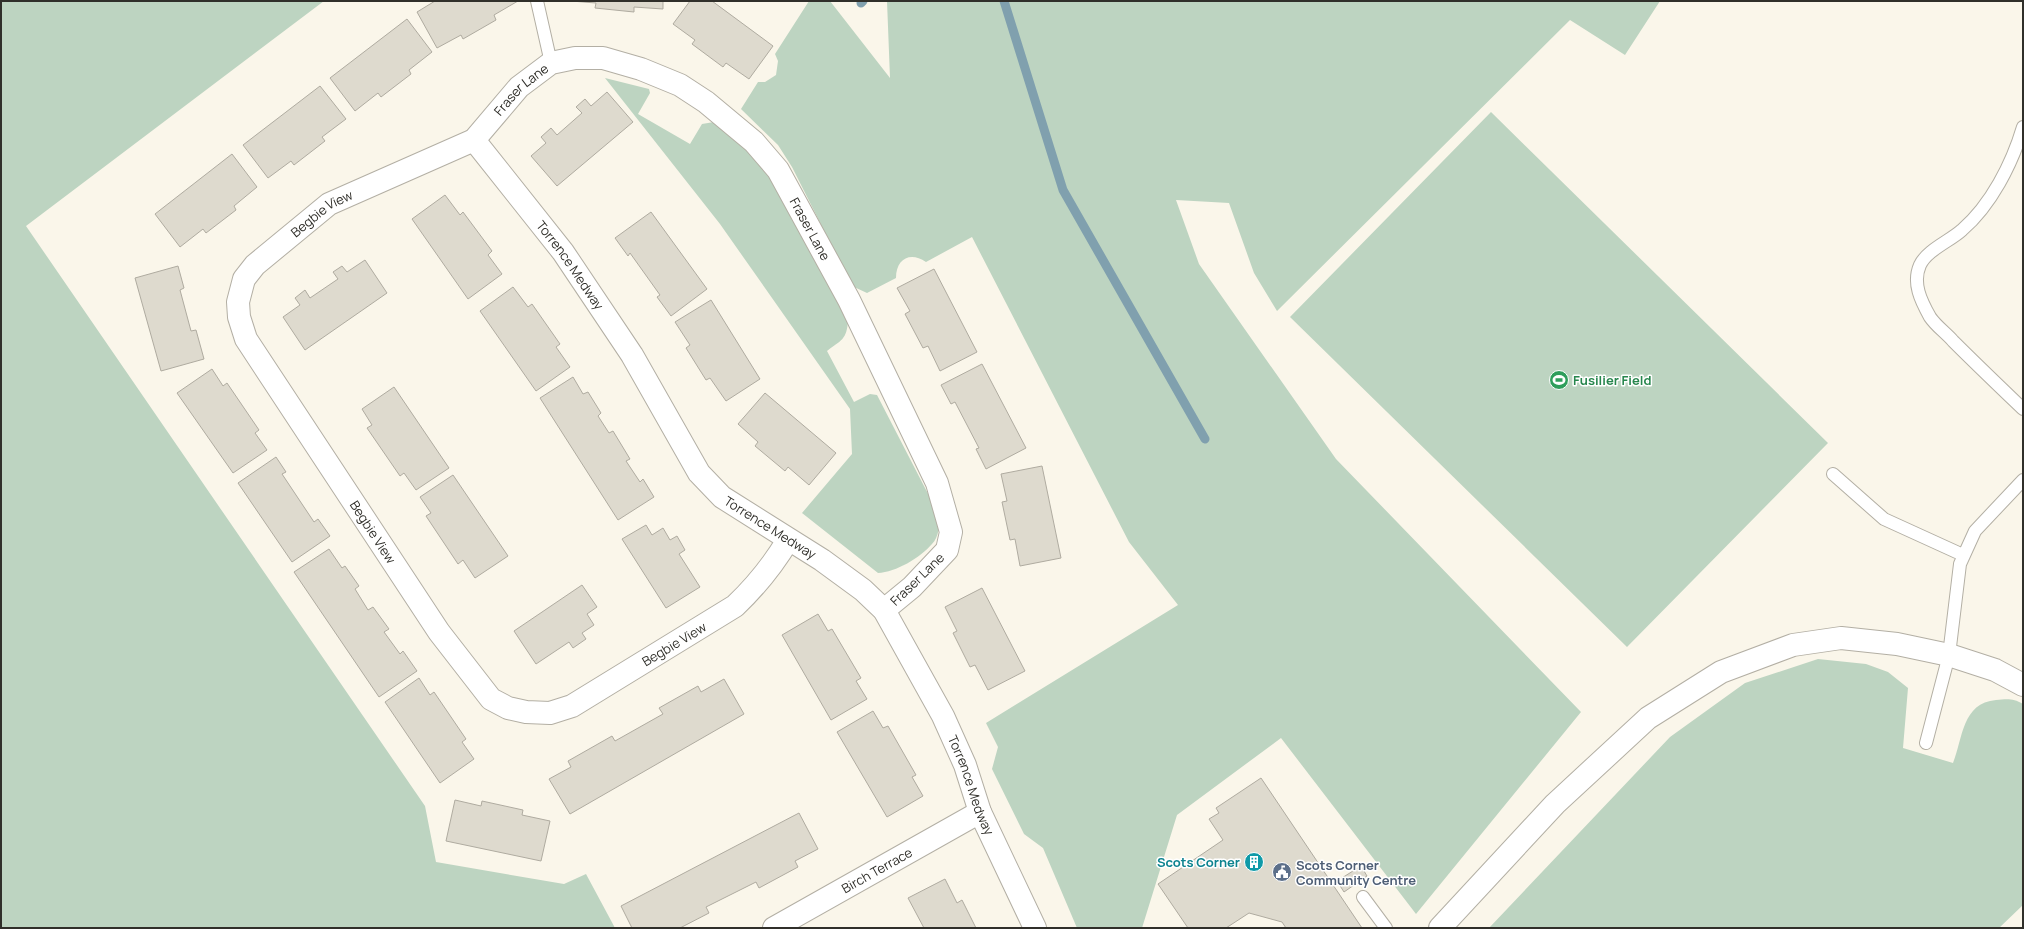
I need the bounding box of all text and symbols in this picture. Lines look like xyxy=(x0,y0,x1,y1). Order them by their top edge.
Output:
street label: Fraser Lane xyxy=(490,59,552,119)
street label: Begbie View xyxy=(287,186,355,241)
street label: Fraser Lane xyxy=(786,194,835,264)
street label: Torrence Medway xyxy=(532,217,608,313)
sports icon: Fusilier Field xyxy=(1548,369,1570,391)
place label: Fusilier Field xyxy=(1573,371,1651,389)
street label: Torrence Medway xyxy=(721,492,820,563)
street label: Begbie View xyxy=(346,497,400,567)
street label: Fraser Lane xyxy=(886,548,948,609)
street label: Begbie View xyxy=(638,618,710,670)
street label: Torrence Medway xyxy=(944,732,999,838)
street label: Birch Terrace xyxy=(838,843,916,897)
building icon: Scots Corner xyxy=(1243,851,1265,873)
place label: Scots Corner xyxy=(1157,853,1240,871)
place label: Scots Corner Community Centre xyxy=(1296,856,1416,889)
public building icon: Scots Corner Community Centre xyxy=(1271,861,1293,883)

